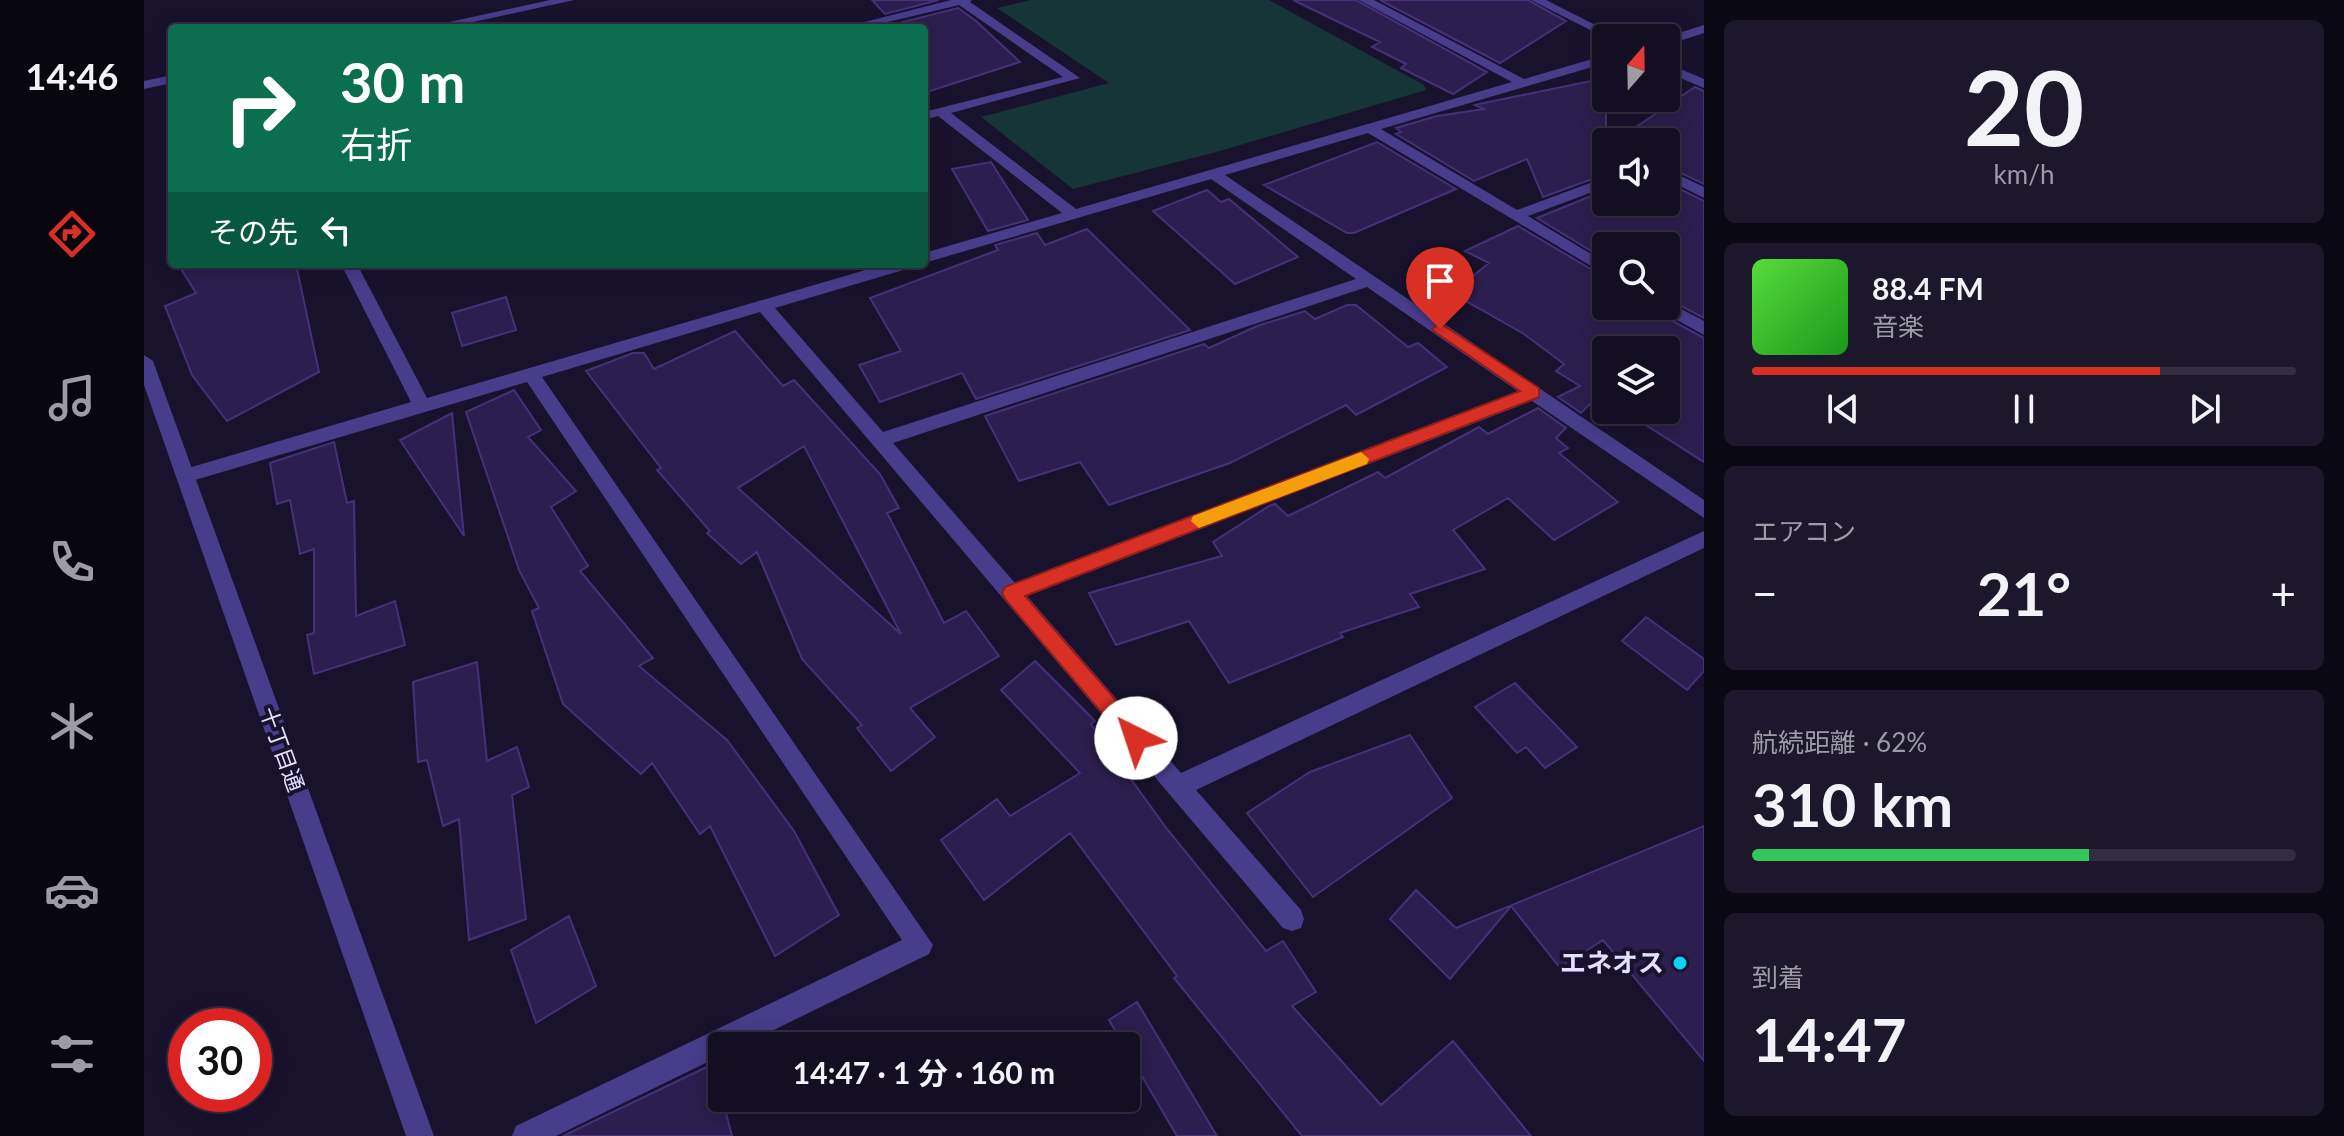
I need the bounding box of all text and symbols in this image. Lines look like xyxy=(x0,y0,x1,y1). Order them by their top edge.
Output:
north arrow xyxy=(1592,24,1680,112)
map controls xyxy=(1592,24,1680,424)
text: 20 xyxy=(1964,43,2084,168)
text: 30 m xyxy=(340,48,465,115)
text: 14:46 xyxy=(26,54,118,98)
icon: right xyxy=(208,56,312,160)
text: 右折 xyxy=(340,122,412,166)
button: sound xyxy=(1592,128,1680,216)
text: km/h xyxy=(1994,158,2054,190)
icon: directions xyxy=(44,206,100,262)
icon: left xyxy=(314,208,358,252)
text: その先 xyxy=(208,213,298,249)
button: search xyxy=(1592,232,1680,320)
pin xyxy=(1406,247,1474,329)
icon: arrive xyxy=(1418,259,1462,303)
text: 88.4 FM xyxy=(1872,270,1984,306)
text: 音楽 xyxy=(1872,310,1924,342)
button: layers xyxy=(1592,336,1680,424)
icon: music xyxy=(44,370,100,426)
icon: previous xyxy=(1821,387,1865,431)
icon: pause xyxy=(2002,387,2046,431)
icon: next xyxy=(2183,387,2227,431)
text: エアコン xyxy=(1752,515,1856,547)
icon: phone xyxy=(44,534,100,590)
text: 21° xyxy=(1977,557,2071,629)
text: − xyxy=(1752,567,1778,619)
text: + xyxy=(2270,567,2296,619)
position arrow xyxy=(1094,696,1178,780)
icon: climate xyxy=(44,698,100,754)
street label: 十丁目通 xyxy=(255,703,310,795)
text: 航続距離 · 62% xyxy=(1752,726,1927,758)
text: 310 km xyxy=(1752,768,1953,840)
icon: car xyxy=(44,862,100,918)
place label: エネオス xyxy=(1560,946,1664,978)
marker: エネオス xyxy=(1671,954,1689,972)
text: 到着 xyxy=(1752,961,1804,993)
text: 14:47 xyxy=(1752,1003,1907,1075)
speed limit sign: 30 xyxy=(168,1008,272,1112)
icon: filters xyxy=(44,1026,100,1082)
text: 14:47 · 1 分 · 160 m xyxy=(793,1054,1055,1090)

